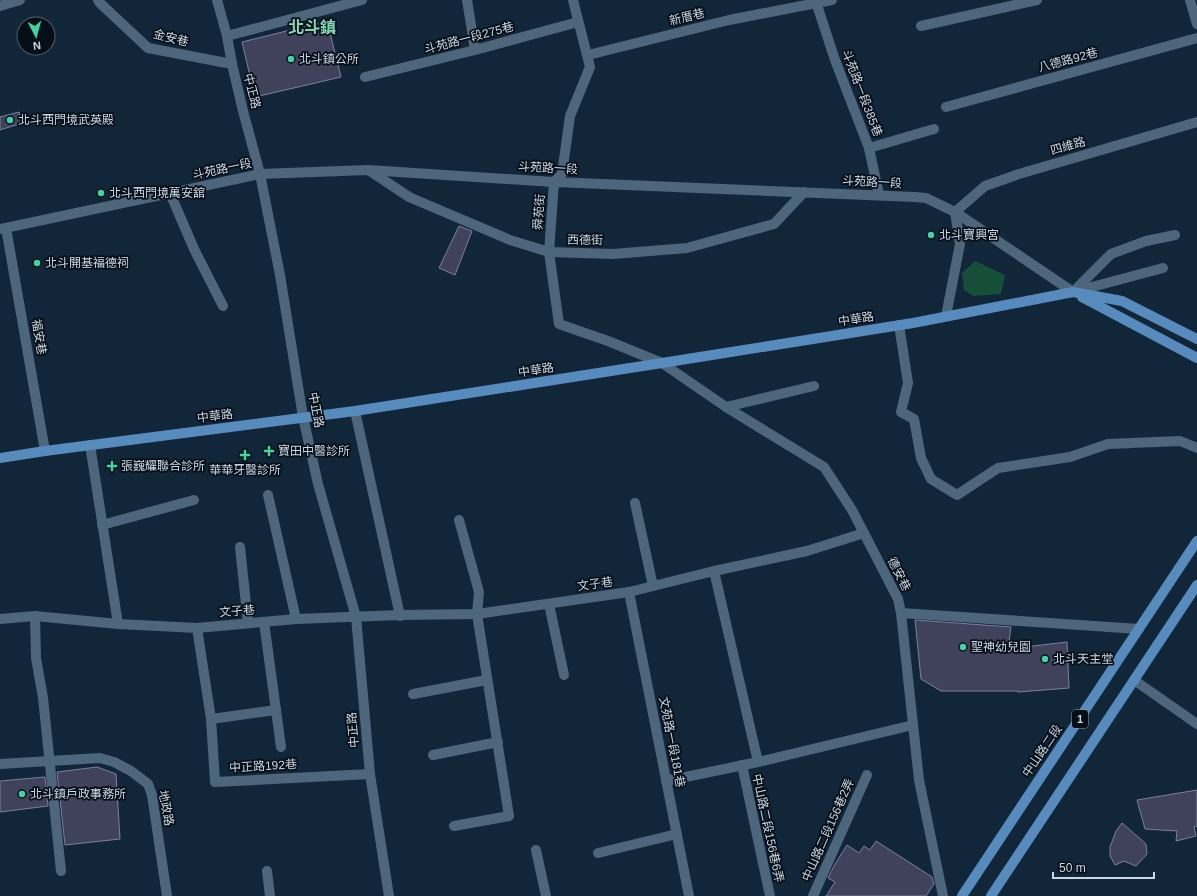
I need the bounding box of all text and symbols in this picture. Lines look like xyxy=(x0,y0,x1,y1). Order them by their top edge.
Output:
street label: 新厝巷 xyxy=(668,6,706,28)
north arrow xyxy=(16,16,56,56)
district label: 北斗鎮 xyxy=(288,18,336,36)
street label: 斗苑路一段275巷 xyxy=(423,19,515,57)
street label: 金安巷 xyxy=(152,27,190,49)
text: N xyxy=(32,40,42,52)
street label: 八德路92巷 xyxy=(1037,45,1099,75)
street label: 斗苑路一段385巷 xyxy=(839,48,885,138)
place label: 北斗鎮公所 xyxy=(299,52,359,66)
marker: 北斗鎮公所 xyxy=(286,54,296,64)
street label: 中正路 xyxy=(241,72,263,110)
place label: 北斗西門境武英殿 xyxy=(18,113,114,127)
marker: 北斗西門境武英殿 xyxy=(5,115,15,125)
street label: 四維路 xyxy=(1049,134,1087,158)
street label: 斗苑路一段 xyxy=(191,156,253,182)
street label: 斗苑路一段 xyxy=(518,159,578,177)
street label: 斗苑路一段 xyxy=(842,173,902,191)
place label: 北斗西門境萬安舘 xyxy=(109,186,205,200)
marker: 北斗西門境萬安舘 xyxy=(96,188,106,198)
street label: 舜苑街 xyxy=(531,194,547,230)
place label: 北斗寶興宮 xyxy=(939,228,999,242)
marker: 北斗寶興宮 xyxy=(926,230,936,240)
street label: 西德街 xyxy=(567,233,603,247)
place label: 北斗開基福德祠 xyxy=(45,256,129,270)
marker: 北斗開基福德祠 xyxy=(32,258,42,268)
street label: 中華路 xyxy=(837,309,875,329)
street label: 福安巷 xyxy=(29,318,49,356)
street label: 中華路 xyxy=(517,360,555,380)
street label: 中正路 xyxy=(306,391,326,429)
street label: 中華路 xyxy=(196,407,234,425)
place label: 寶田中醫診所 xyxy=(278,444,350,458)
marker: 寶田中醫診所 xyxy=(263,445,275,457)
marker: 華華牙醫診所 xyxy=(239,449,251,461)
place label: 張巍耀聯合診所 xyxy=(121,459,205,473)
marker: 張巍耀聯合診所 xyxy=(106,460,118,472)
place label: 華華牙醫診所 xyxy=(209,463,281,477)
street label: 德安巷 xyxy=(885,555,913,593)
street label: 文子巷 xyxy=(576,575,614,593)
street label: 文子巷 xyxy=(218,602,256,620)
place label: 聖神幼兒園 xyxy=(971,640,1031,654)
marker: 聖神幼兒園 xyxy=(958,642,968,652)
place label: 北斗天主堂 xyxy=(1053,652,1113,666)
marker: 北斗天主堂 xyxy=(1040,654,1050,664)
street label: 文苑路一段181巷 xyxy=(656,695,688,789)
road number: 1 xyxy=(1072,710,1088,728)
street label: 中正路 xyxy=(344,711,362,749)
street label: 中山路二段 xyxy=(1019,722,1065,780)
street label: 中正路192巷 xyxy=(229,757,297,775)
street label: 中山路二段156巷6弄 xyxy=(750,772,786,884)
street label: 中山路二段156巷2弄 xyxy=(799,777,857,883)
place label: 北斗鎮戶政事務所 xyxy=(30,787,126,801)
marker: 北斗鎮戶政事務所 xyxy=(17,789,27,799)
street label: 地政路 xyxy=(156,789,176,827)
scale bar xyxy=(1053,854,1154,880)
text: 50 m xyxy=(1059,861,1086,875)

